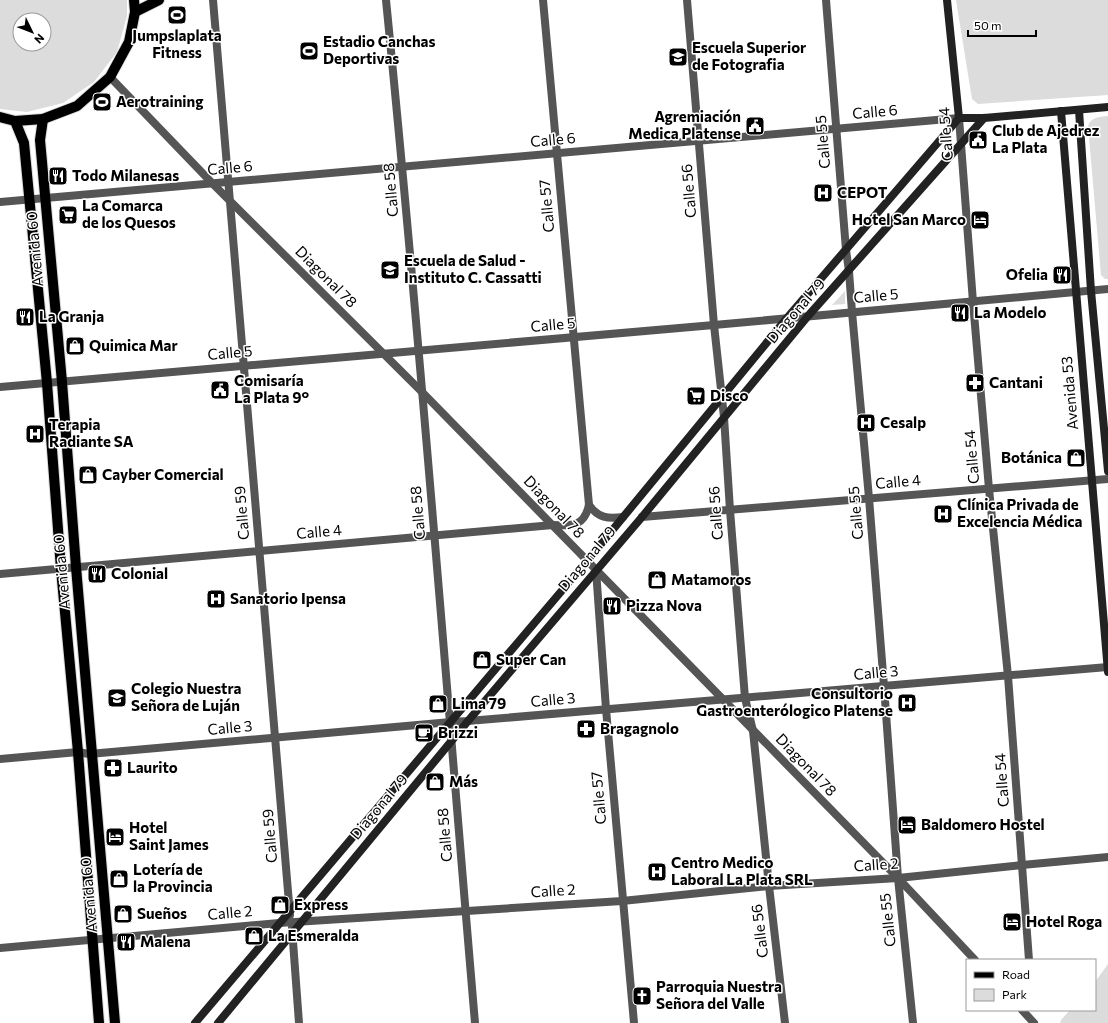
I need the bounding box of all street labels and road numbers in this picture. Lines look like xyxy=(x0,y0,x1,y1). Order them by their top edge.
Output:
street label: Calle 6 xyxy=(851,100,898,122)
street label: Calle 54 xyxy=(934,106,956,162)
street label: Calle 55 xyxy=(811,115,833,170)
street label: Calle 6 xyxy=(529,128,576,150)
street label: Calle 6 xyxy=(206,156,253,178)
street label: Calle 58 xyxy=(379,162,401,218)
street label: Calle 56 xyxy=(677,163,699,219)
street label: Calle 57 xyxy=(535,179,557,233)
street label: Avenida 60 xyxy=(22,211,46,288)
street label: Diagonal 78 xyxy=(292,242,361,311)
street label: Diagonal 79 xyxy=(762,274,828,346)
street label: Calle 5 xyxy=(853,284,899,306)
street label: Calle 5 xyxy=(530,313,576,335)
street label: Calle 5 xyxy=(207,341,253,363)
street label: Avenida 53 xyxy=(1057,355,1081,431)
street label: Calle 54 xyxy=(960,429,982,485)
street label: Calle 4 xyxy=(874,470,921,492)
street label: Diagonal 78 xyxy=(521,471,589,541)
street label: Calle 59 xyxy=(230,485,252,541)
street label: Calle 58 xyxy=(406,485,428,541)
street label: Calle 56 xyxy=(704,485,726,541)
street label: Calle 55 xyxy=(844,486,866,541)
street label: Calle 4 xyxy=(295,520,342,542)
street label: Diagonal 79 xyxy=(554,522,619,595)
street label: Avenida 60 xyxy=(49,534,73,611)
street label: Calle 3 xyxy=(853,661,899,683)
street label: Calle 3 xyxy=(530,688,576,710)
street label: Calle 3 xyxy=(207,716,253,738)
street label: Diagonal 78 xyxy=(773,729,841,799)
street label: Calle 54 xyxy=(990,752,1012,808)
street label: Diagonal 79 xyxy=(346,770,411,843)
street label: Calle 57 xyxy=(587,771,609,825)
street label: Calle 58 xyxy=(433,807,455,863)
street label: Calle 59 xyxy=(258,808,280,864)
street label: Calle 2 xyxy=(853,853,899,875)
street label: Avenida 60 xyxy=(76,857,100,934)
street label: Calle 2 xyxy=(530,879,576,901)
street label: Calle 55 xyxy=(875,892,899,948)
street label: Calle 2 xyxy=(207,901,253,923)
street label: Calle 56 xyxy=(747,903,771,959)

